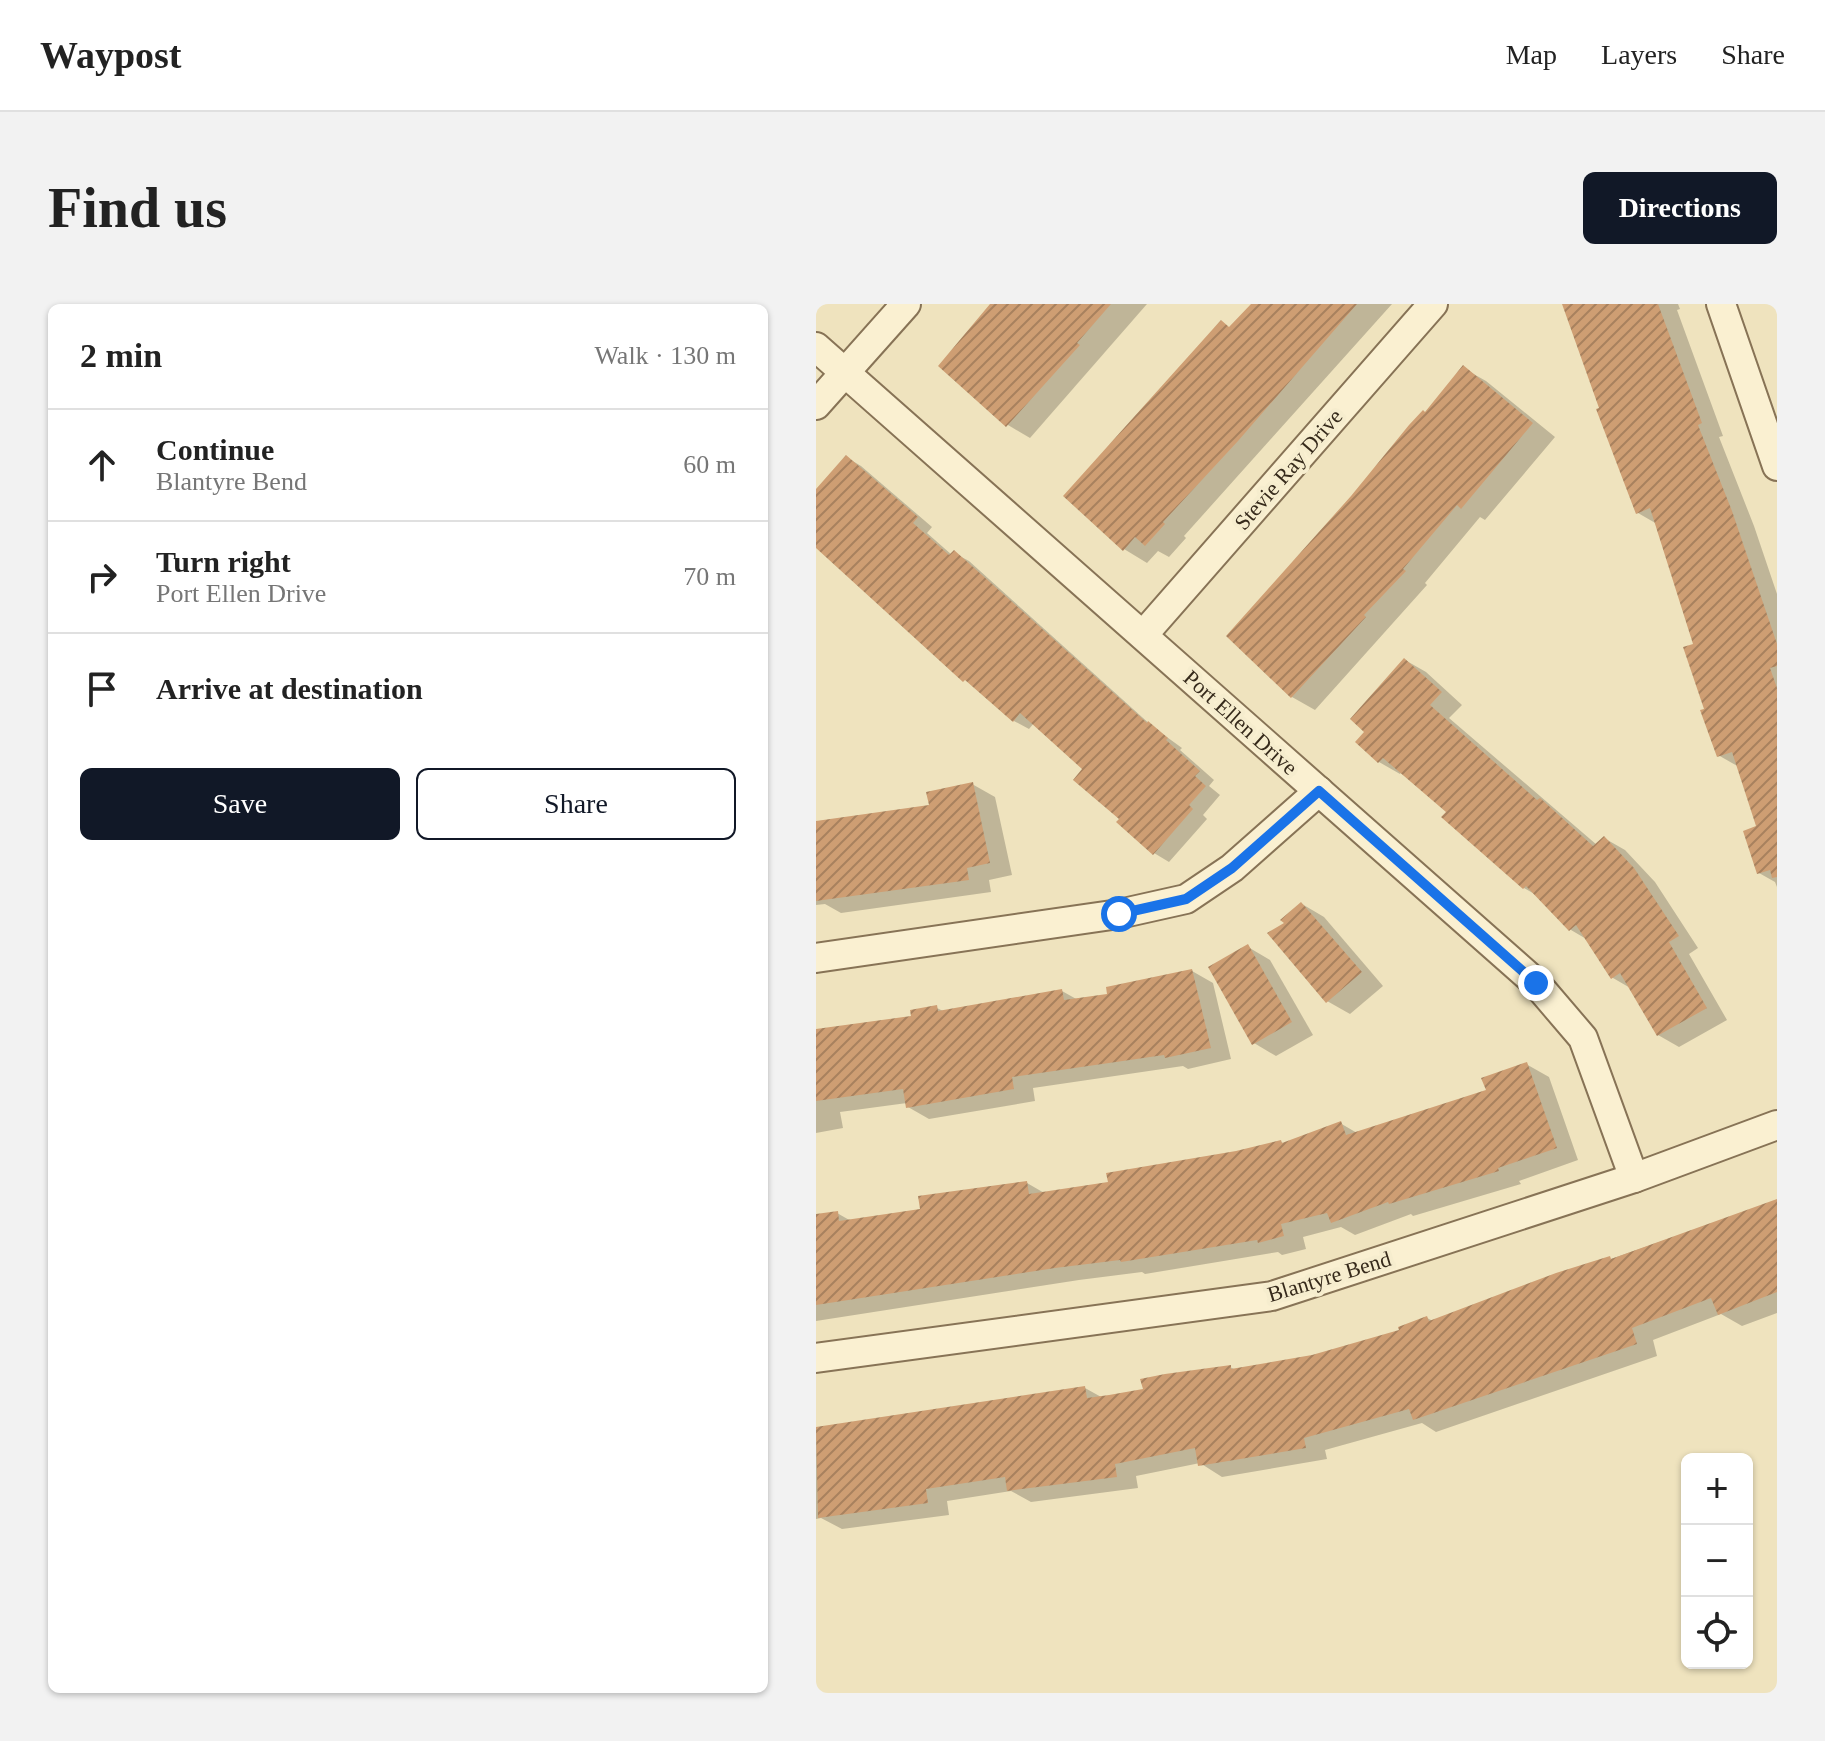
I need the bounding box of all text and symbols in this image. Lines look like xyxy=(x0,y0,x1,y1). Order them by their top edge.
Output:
text: Waypost xyxy=(40,34,181,76)
text: Map xyxy=(1506,39,1557,70)
text: Layers xyxy=(1601,39,1677,70)
text: Share xyxy=(1721,39,1785,70)
button: Directions xyxy=(1583,172,1777,244)
text: Find us xyxy=(48,177,227,239)
text: 2 min xyxy=(80,337,162,374)
text: Walk · 130 m xyxy=(594,341,736,370)
street label: Stevie Ray Drive xyxy=(1229,404,1348,535)
text: Continue xyxy=(156,433,274,466)
icon: ahead xyxy=(80,443,124,487)
text: 60 m xyxy=(683,450,736,479)
text: Blantyre Bend xyxy=(156,467,307,496)
text: Turn right xyxy=(156,545,291,578)
icon: right xyxy=(80,555,124,599)
text: 70 m xyxy=(683,562,736,591)
text: Port Ellen Drive xyxy=(156,579,326,608)
street label: Port Ellen Drive xyxy=(1179,665,1303,780)
icon: arrive xyxy=(80,667,124,711)
text: Arrive at destination xyxy=(156,672,423,705)
button: Save xyxy=(80,768,400,840)
button: Share xyxy=(416,768,736,840)
route start xyxy=(1101,896,1137,932)
route end xyxy=(1518,965,1554,1001)
street label: Blantyre Bend xyxy=(1264,1246,1394,1307)
map controls xyxy=(1681,1453,1753,1669)
button: + xyxy=(1681,1453,1753,1525)
button: − xyxy=(1681,1525,1753,1597)
button: locate xyxy=(1681,1597,1753,1669)

